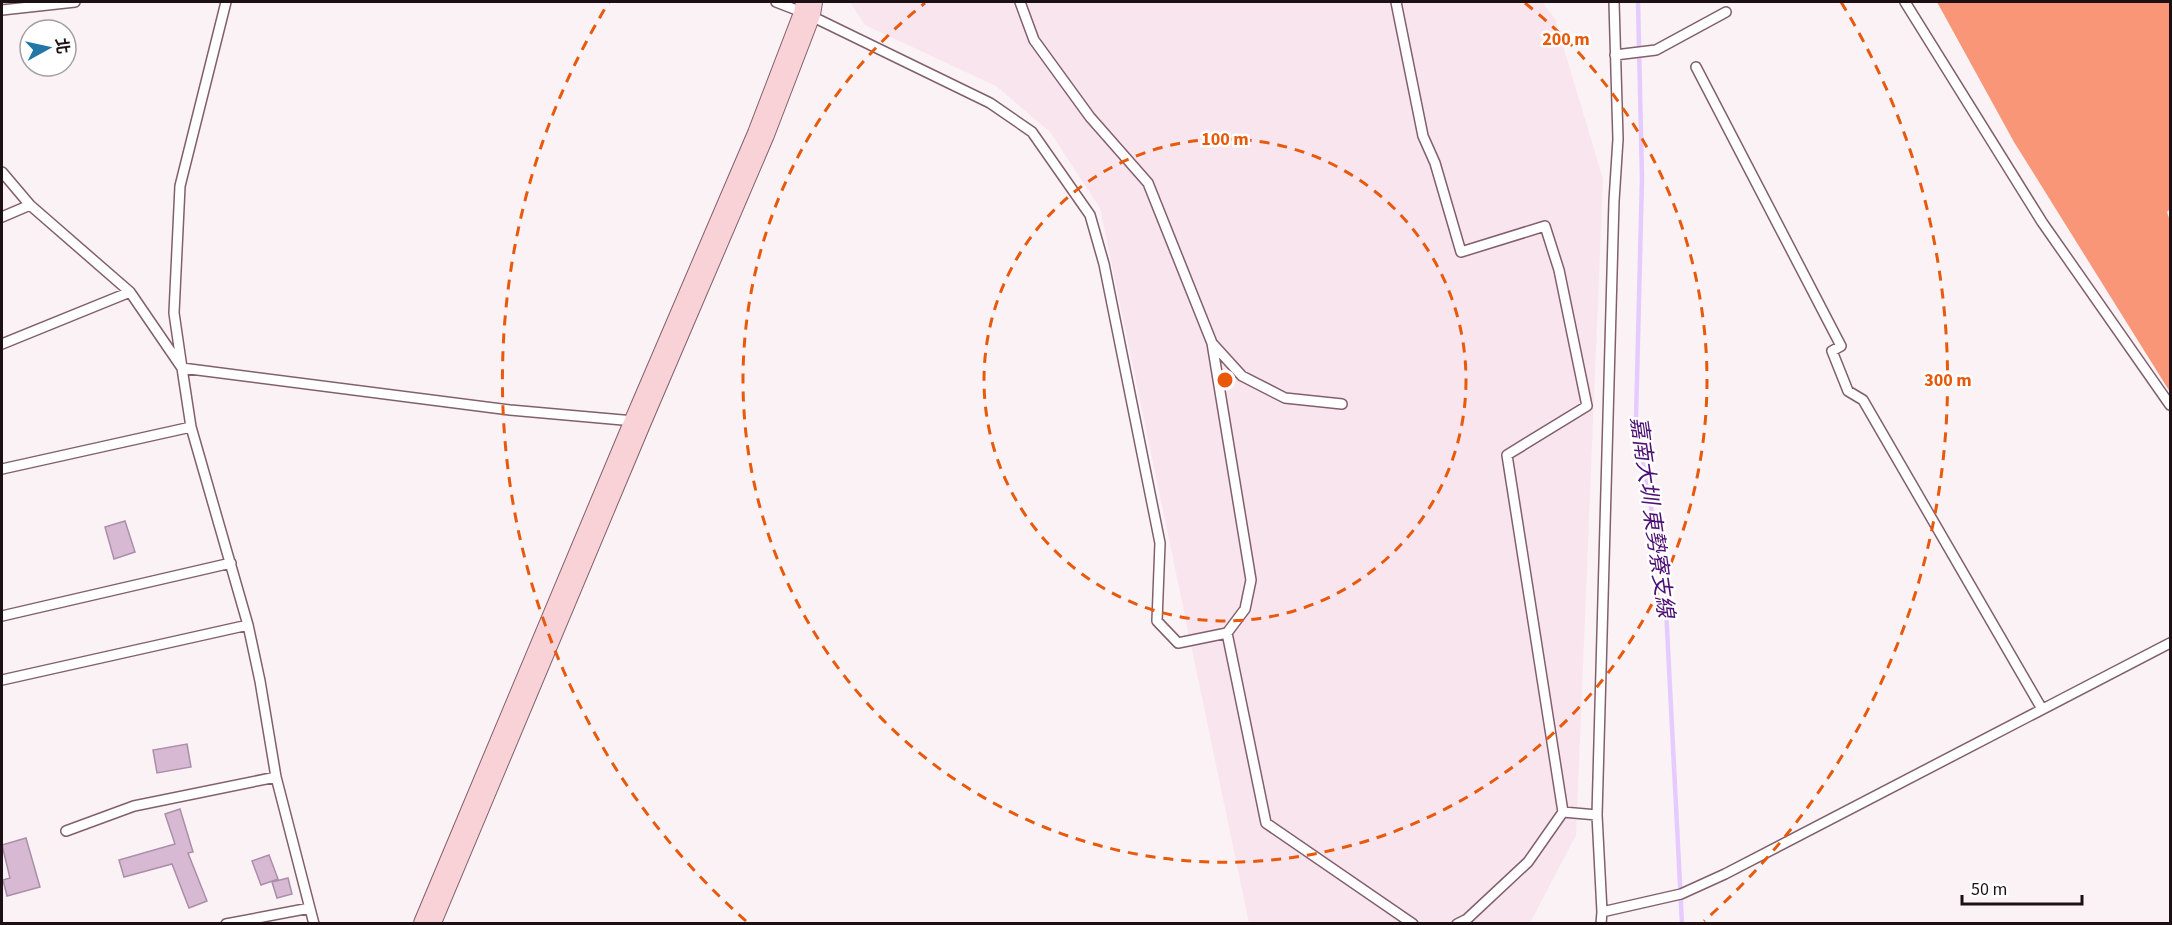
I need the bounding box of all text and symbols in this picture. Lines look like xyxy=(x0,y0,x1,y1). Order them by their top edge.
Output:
north arrow xyxy=(18,18,78,78)
text: 200 m xyxy=(1542,27,1590,52)
text: 北 xyxy=(50,37,74,56)
text: 100 m xyxy=(1201,127,1249,152)
text: 300 m xyxy=(1924,368,1972,393)
centre of rings xyxy=(1215,370,1235,390)
water label: 嘉南大圳 東勢寮支線 xyxy=(1622,415,1682,622)
scale bar xyxy=(1962,868,2082,906)
text: 50 m xyxy=(1971,877,2007,902)

